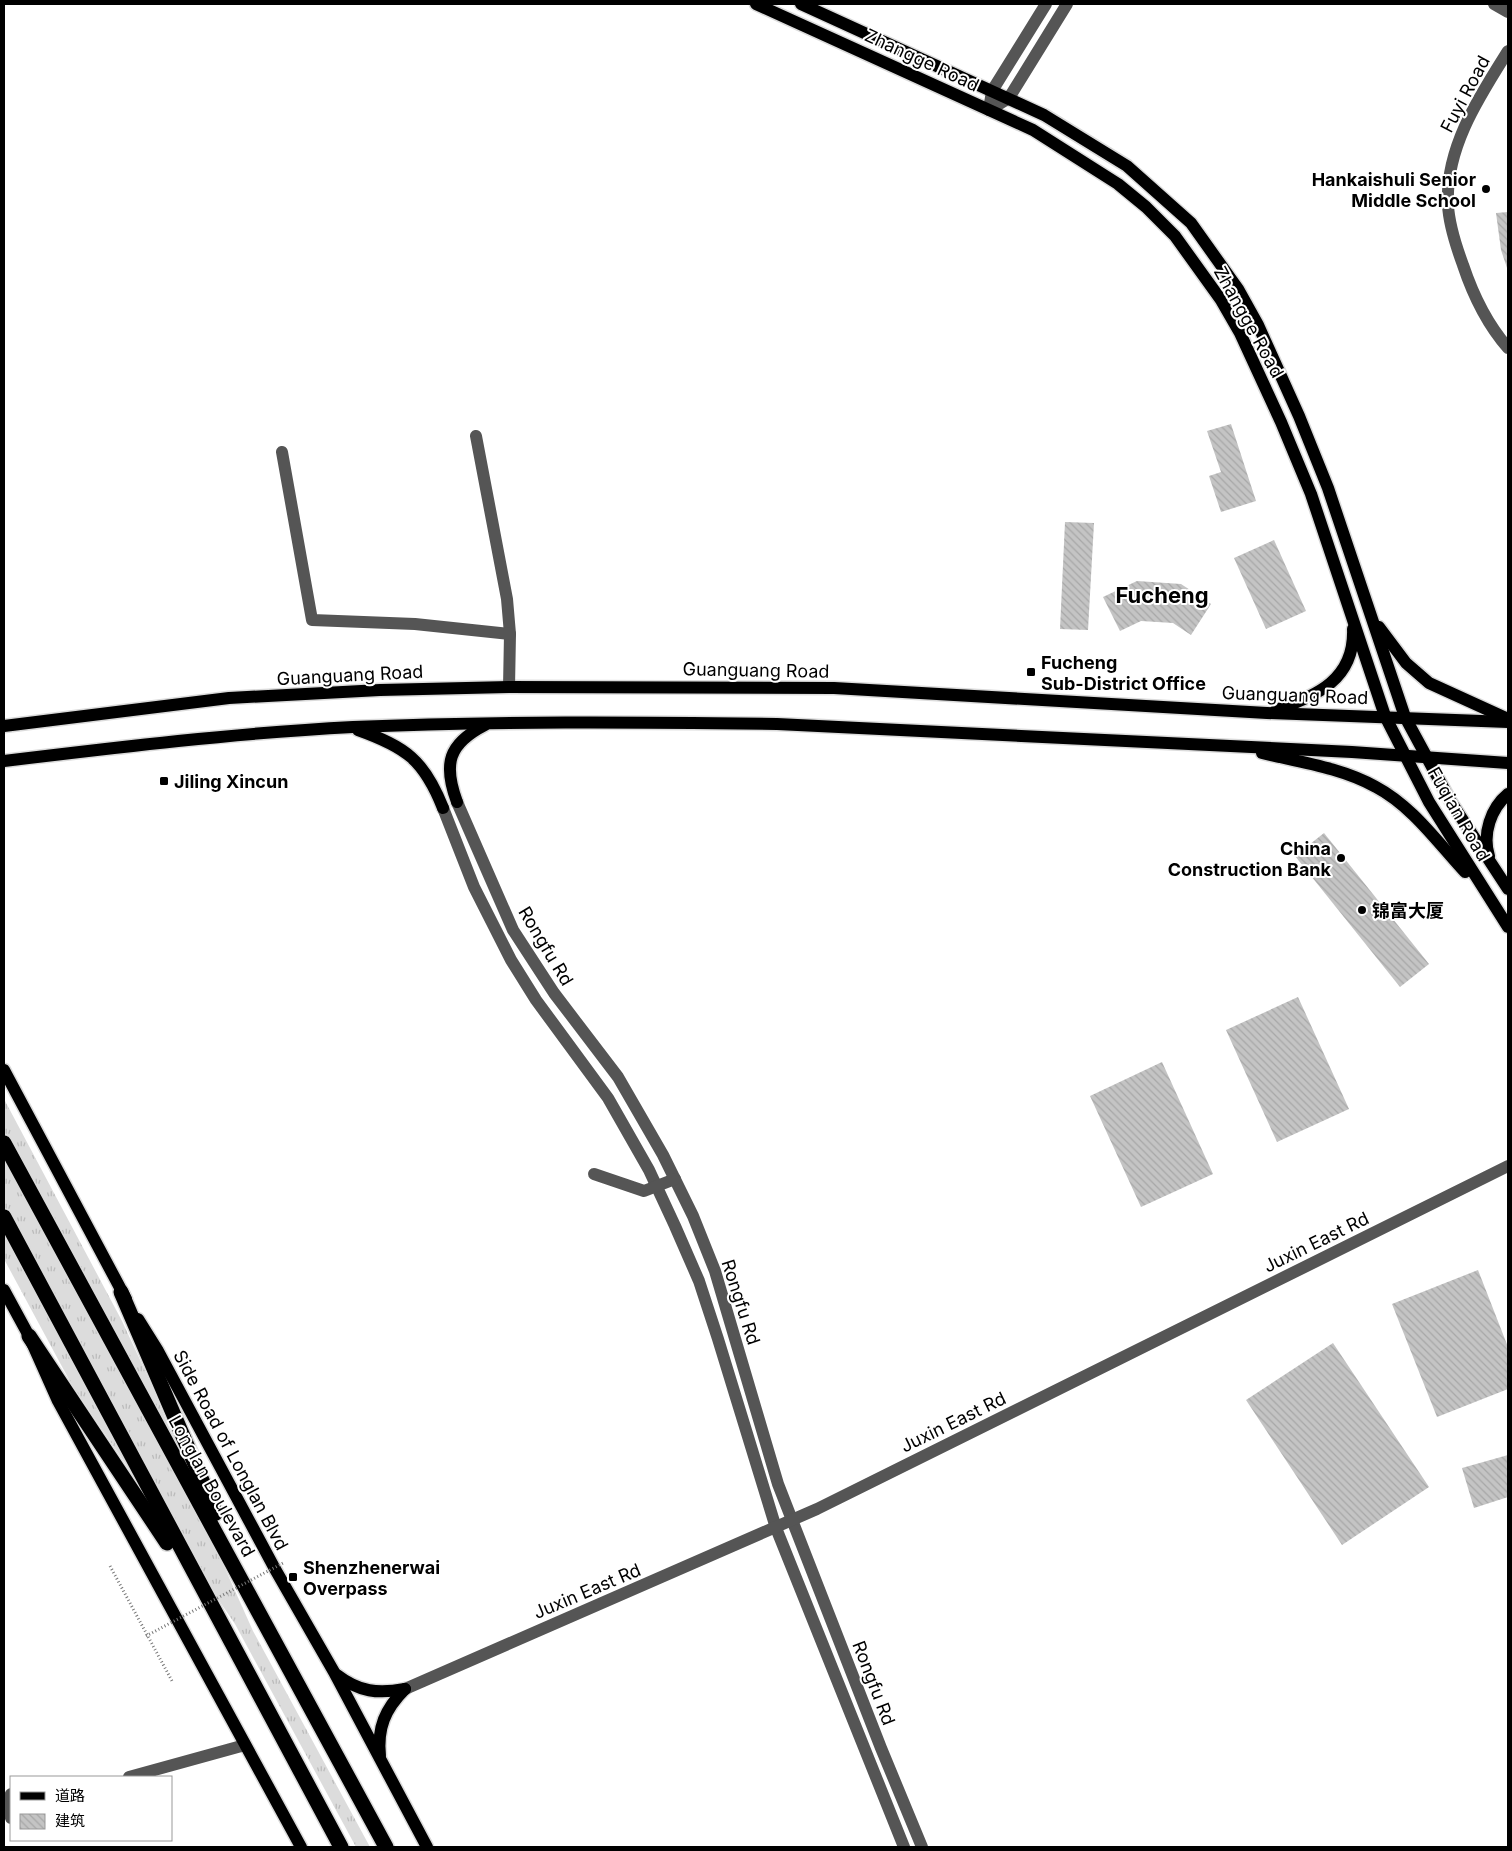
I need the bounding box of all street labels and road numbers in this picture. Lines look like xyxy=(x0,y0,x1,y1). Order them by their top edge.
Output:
street label: Zhangge Road xyxy=(861,24,983,96)
street label: Fuyi Road xyxy=(1436,52,1494,136)
street label: Zhangge Road xyxy=(1210,263,1288,381)
street label: Guanguang Road xyxy=(682,658,830,682)
street label: Guanguang Road xyxy=(276,661,424,689)
street label: Guanguang Road xyxy=(1221,682,1369,708)
street label: Fuqian Road xyxy=(1424,763,1494,865)
street label: Rongfu Rd xyxy=(514,903,578,989)
street label: Juxin East Rd xyxy=(1260,1207,1372,1277)
street label: Rongfu Rd xyxy=(717,1257,765,1347)
street label: Side Road of Longlan Blvd xyxy=(169,1346,293,1554)
street label: Juxin East Rd xyxy=(897,1387,1009,1457)
street label: Longlan Boulevard xyxy=(164,1412,260,1560)
street label: Juxin East Rd xyxy=(530,1559,644,1623)
street label: Rongfu Rd xyxy=(848,1638,900,1728)

